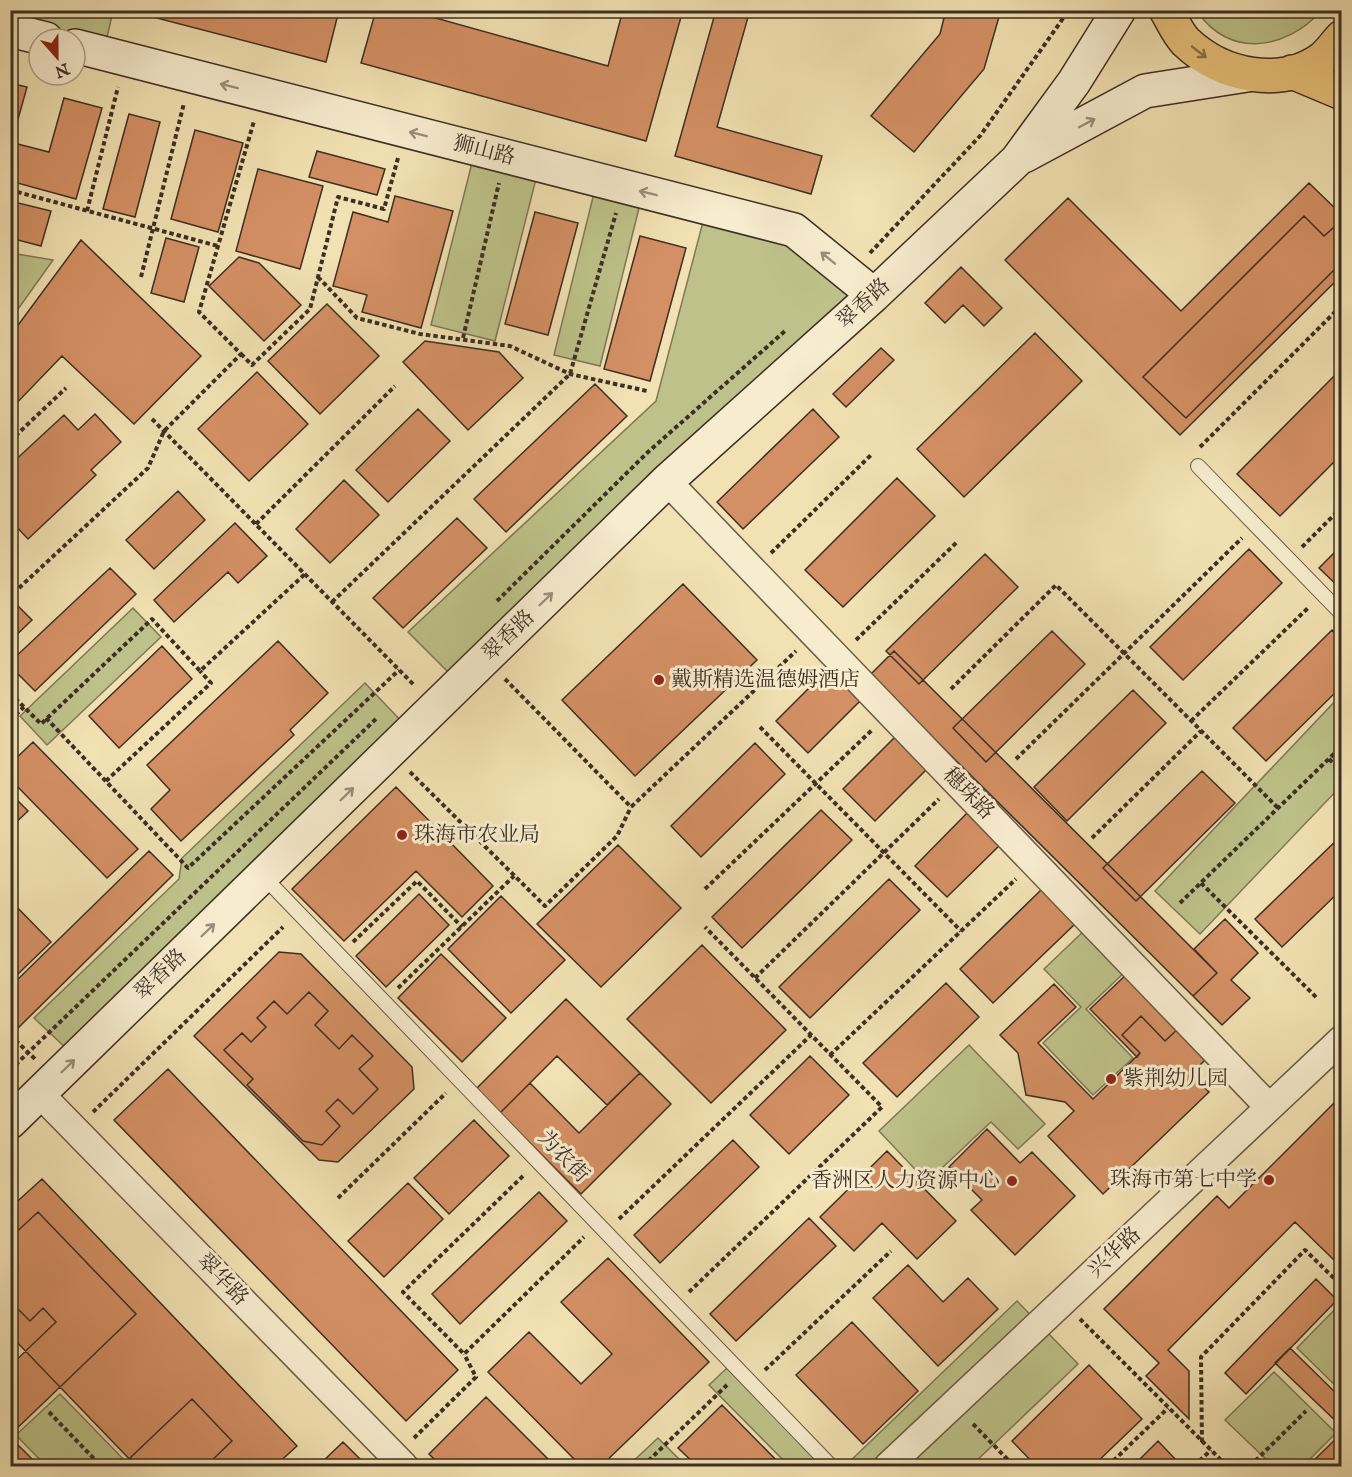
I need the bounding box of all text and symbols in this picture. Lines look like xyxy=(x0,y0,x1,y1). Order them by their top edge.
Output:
north arrow xyxy=(27,27,87,87)
one-way arrow xyxy=(1191,45,1207,58)
text: N xyxy=(51,57,73,81)
one-way arrow xyxy=(220,79,239,91)
one-way arrow xyxy=(1077,117,1095,128)
one-way arrow xyxy=(409,128,428,140)
street label: 狮山路 xyxy=(450,130,518,172)
one-way arrow xyxy=(639,186,658,198)
one-way arrow xyxy=(820,252,836,265)
street label: 翠香路 xyxy=(832,273,896,335)
one-way arrow xyxy=(539,592,554,606)
street label: 翠香路 xyxy=(477,604,541,668)
place label: 戴斯精选温德姆酒店 xyxy=(671,667,860,694)
marker: 戴斯精选温德姆酒店 xyxy=(652,673,666,687)
street label: 穗珠路 xyxy=(936,762,1000,826)
one-way arrow xyxy=(340,787,355,802)
place label: 珠海市农业局 xyxy=(414,822,540,849)
marker: 珠海市农业局 xyxy=(395,828,409,842)
one-way arrow xyxy=(200,923,215,938)
street label: 翠香路 xyxy=(129,943,193,1007)
one-way arrow xyxy=(60,1059,75,1073)
place label: 紫荆幼儿园 xyxy=(1123,1066,1228,1093)
marker: 紫荆幼儿园 xyxy=(1104,1072,1118,1086)
street label: 为农街 xyxy=(531,1125,595,1189)
place label: 珠海市第七中学 xyxy=(1110,1167,1257,1194)
place label: 香洲区人力资源中心 xyxy=(811,1168,1000,1195)
marker: 珠海市第七中学 xyxy=(1262,1173,1276,1187)
marker: 香洲区人力资源中心 xyxy=(1005,1174,1019,1188)
street label: 兴华路 xyxy=(1083,1222,1147,1284)
street label: 翠华路 xyxy=(190,1248,254,1312)

